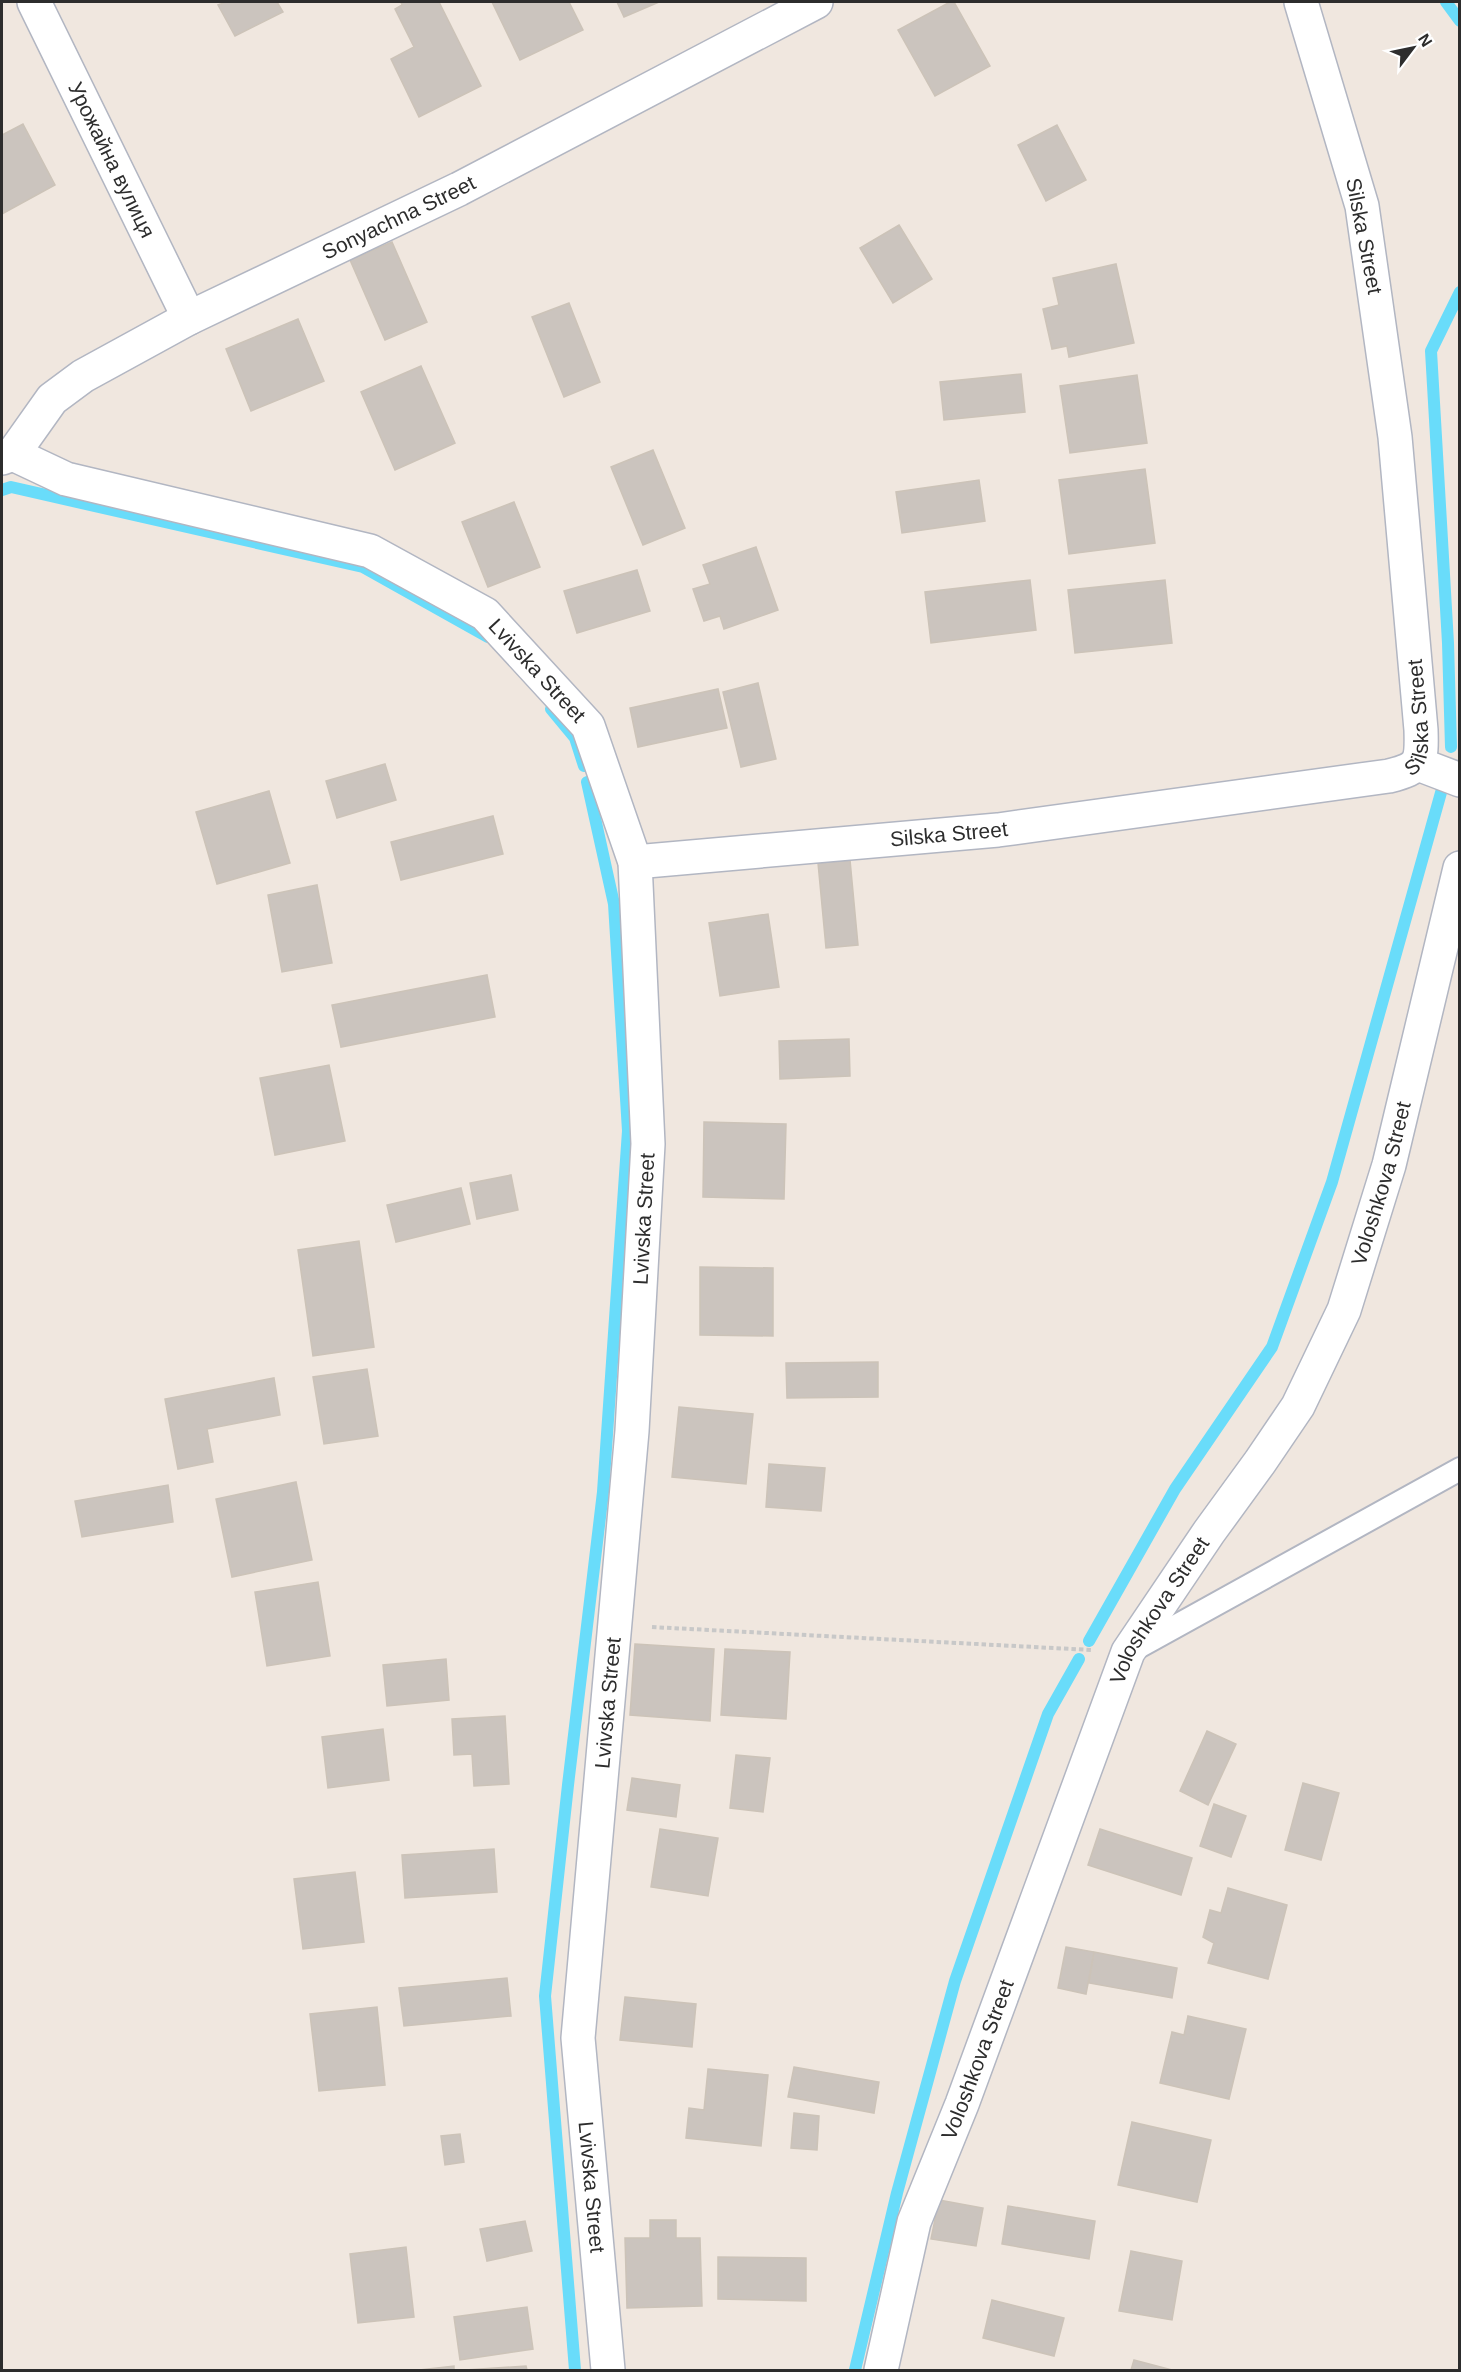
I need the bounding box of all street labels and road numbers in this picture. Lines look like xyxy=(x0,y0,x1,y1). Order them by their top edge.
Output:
street label: Урожайна вулиця xyxy=(64,78,160,241)
street label: Sonyachna Street xyxy=(318,171,479,264)
street label: Silska Street xyxy=(1342,176,1387,296)
street label: Lvivska Street xyxy=(484,614,591,727)
street label: Silska Street xyxy=(1400,658,1432,780)
street label: Silska Street xyxy=(889,817,1009,850)
street label: Voloshkova Street xyxy=(1347,1099,1415,1268)
street label: Lvivska Street xyxy=(629,1152,658,1285)
street label: Voloshkova Street xyxy=(1105,1532,1213,1687)
street label: Lvivska Street xyxy=(590,1636,625,1770)
street label: Voloshkova Street xyxy=(937,1976,1018,2143)
street label: Lvivska Street xyxy=(575,2120,609,2254)

